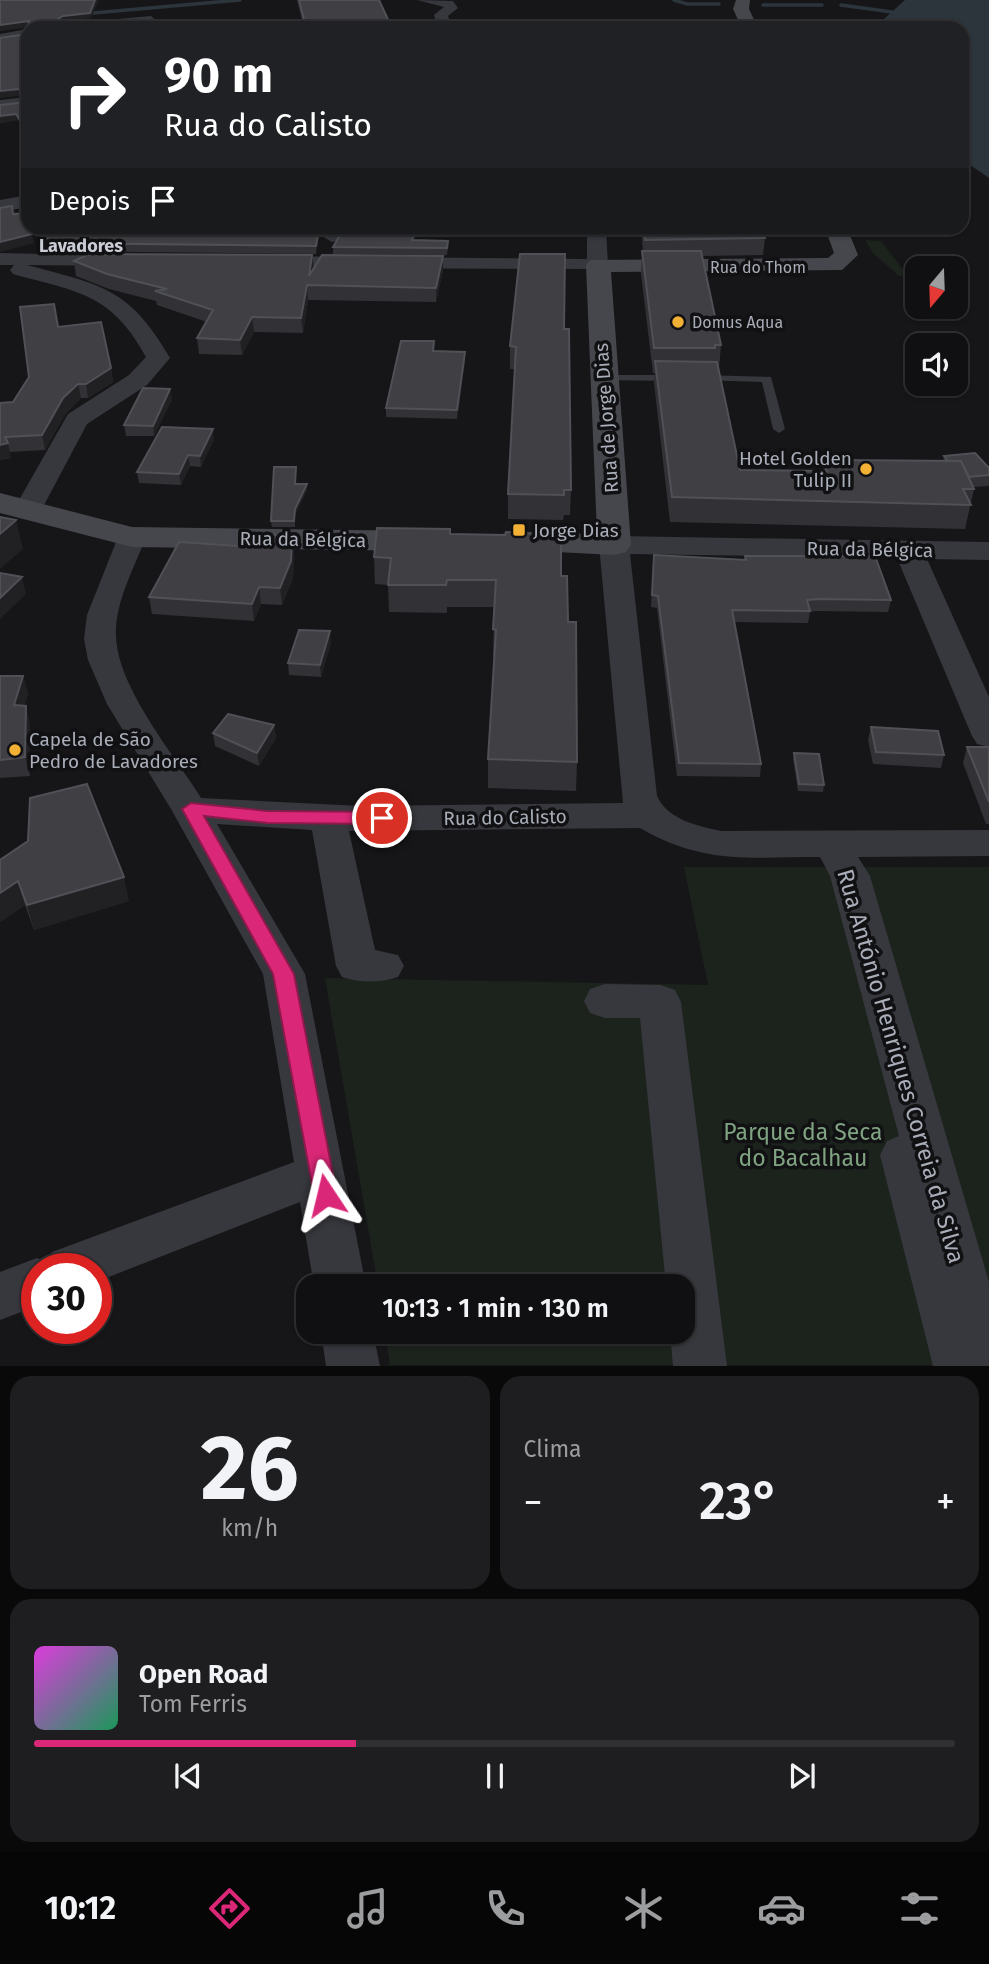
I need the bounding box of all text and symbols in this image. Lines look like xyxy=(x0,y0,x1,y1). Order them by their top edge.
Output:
text: 90 m xyxy=(164,46,273,105)
icon: right xyxy=(49,49,140,140)
text: Rua do Calisto xyxy=(164,106,372,144)
icon: arrive xyxy=(144,182,182,220)
text: Depois xyxy=(49,186,130,217)
district label: Lavadores xyxy=(39,235,123,257)
north arrow xyxy=(905,256,968,318)
map controls xyxy=(905,256,968,396)
street label: Rua do Thom xyxy=(710,258,806,277)
place label: Domus Aqua xyxy=(692,313,783,332)
marker: Domus Aqua xyxy=(670,314,686,330)
button: sound xyxy=(905,333,968,396)
street label: Rua de Jorge Dias xyxy=(590,342,623,494)
place label: Hotel Golden Tulip II xyxy=(739,447,852,492)
marker: Hotel Golden Tulip II xyxy=(858,461,874,477)
place label: Jorge Dias xyxy=(533,519,619,542)
marker: Jorge Dias xyxy=(511,522,527,538)
street label: Rua da Bélgica xyxy=(239,527,366,552)
street label: Rua da Bélgica xyxy=(806,537,933,562)
place label: Capela de São Pedro de Lavadores xyxy=(29,728,198,773)
marker: Capela de São Pedro de Lavadores xyxy=(7,742,23,758)
pin xyxy=(352,788,412,848)
icon: arrive xyxy=(363,799,401,837)
street label: Rua do Calisto xyxy=(443,805,567,830)
street label: Rua António Henriques Correia da Silva xyxy=(831,866,971,1266)
park label: Parque da Seca do Bacalhau xyxy=(723,1118,883,1172)
position arrow xyxy=(289,1158,363,1232)
speed limit sign: 30 xyxy=(21,1253,112,1344)
text: 10:13 · 1 min · 130 m xyxy=(382,1293,609,1324)
text: 26 xyxy=(201,1414,299,1523)
text: Clima xyxy=(524,1435,582,1463)
text: 23° xyxy=(699,1470,779,1533)
text: − xyxy=(524,1479,543,1525)
text: + xyxy=(936,1479,955,1525)
text: km/h xyxy=(221,1514,278,1542)
text: Open Road xyxy=(139,1659,268,1690)
text: Tom Ferris xyxy=(139,1690,247,1718)
icon: previous xyxy=(169,1757,207,1795)
icon: pause xyxy=(476,1757,514,1795)
icon: next xyxy=(783,1757,821,1795)
icon: directions xyxy=(205,1884,254,1933)
icon: music xyxy=(343,1884,392,1933)
icon: phone xyxy=(481,1884,530,1933)
icon: climate xyxy=(619,1884,668,1933)
icon: car xyxy=(757,1884,806,1933)
icon: filters xyxy=(895,1884,944,1933)
text: 10:12 xyxy=(45,1889,116,1927)

